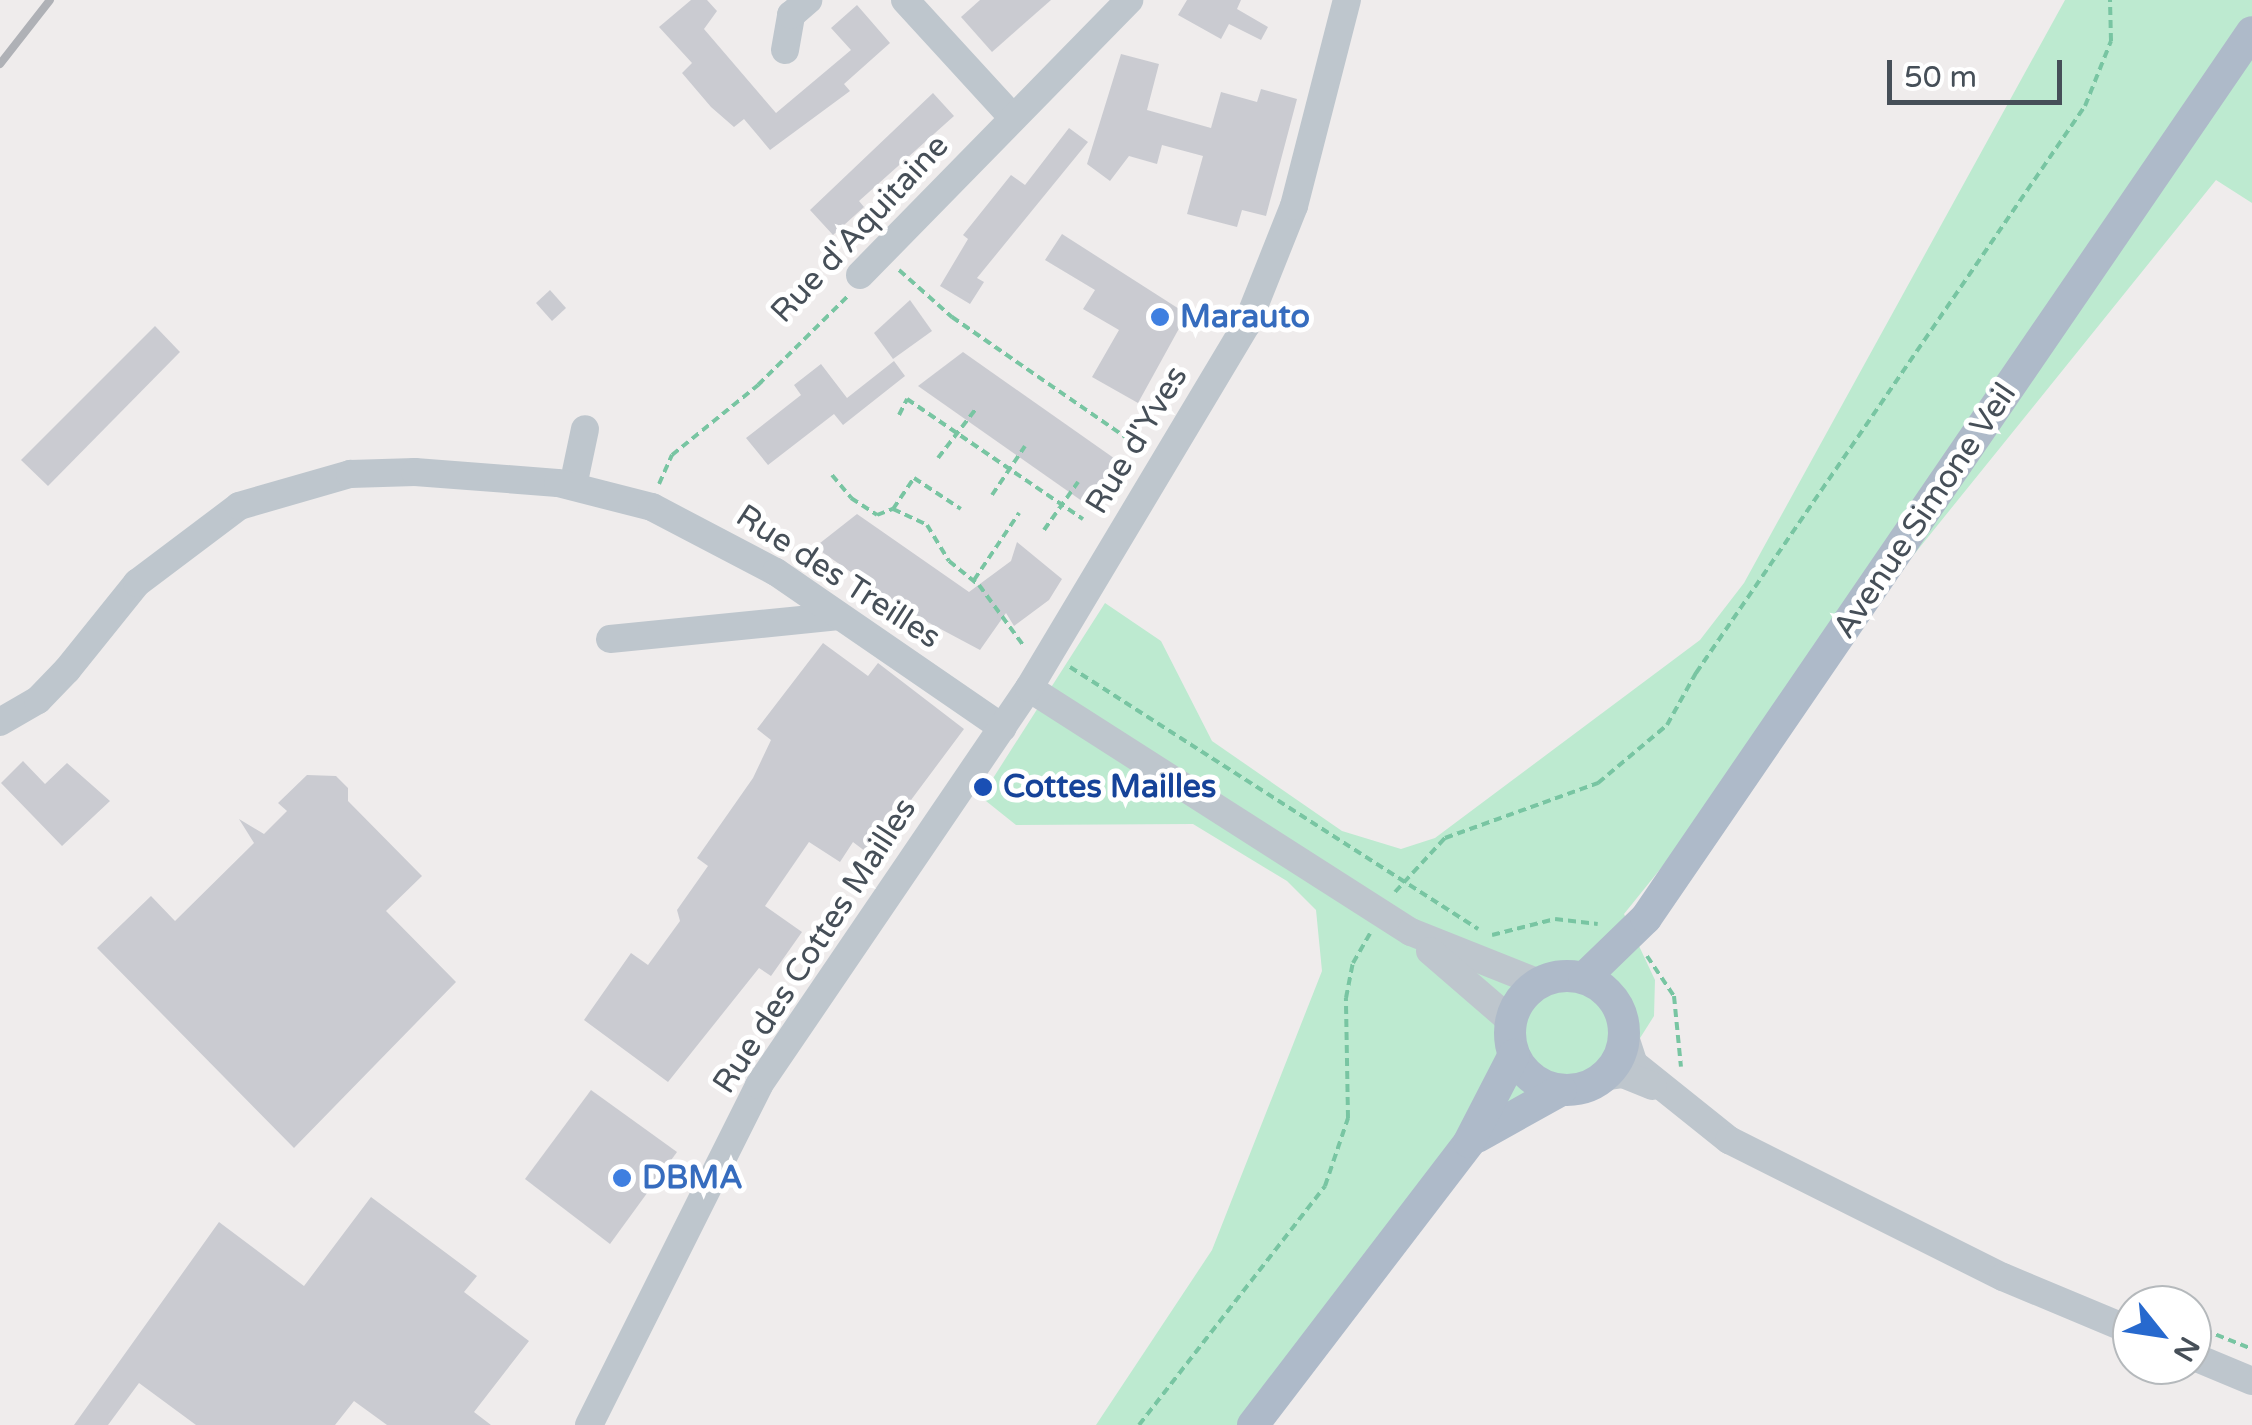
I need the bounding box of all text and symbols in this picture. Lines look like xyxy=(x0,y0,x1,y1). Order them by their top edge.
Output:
scale bar xyxy=(1892,40,2067,102)
text: 50 m xyxy=(1904,59,1977,96)
street label: Rue d'Aquitaine xyxy=(763,127,957,331)
place label: Marauto xyxy=(1180,298,1310,336)
marker: Marauto xyxy=(1149,306,1171,328)
street label: Rue d'Yves xyxy=(1078,359,1196,521)
street label: Avenue Simone Veil xyxy=(1825,376,2025,646)
street label: Rue des Treilles xyxy=(729,497,947,657)
place label: Cottes Mailles xyxy=(1003,768,1216,806)
marker: Cottes Mailles xyxy=(972,776,994,798)
street label: Rue des Cottes Mailles xyxy=(705,791,925,1101)
place label: DBMA xyxy=(642,1159,743,1197)
marker: DBMA xyxy=(611,1167,633,1189)
north arrow xyxy=(2112,1285,2212,1385)
text: N xyxy=(2166,1331,2207,1367)

